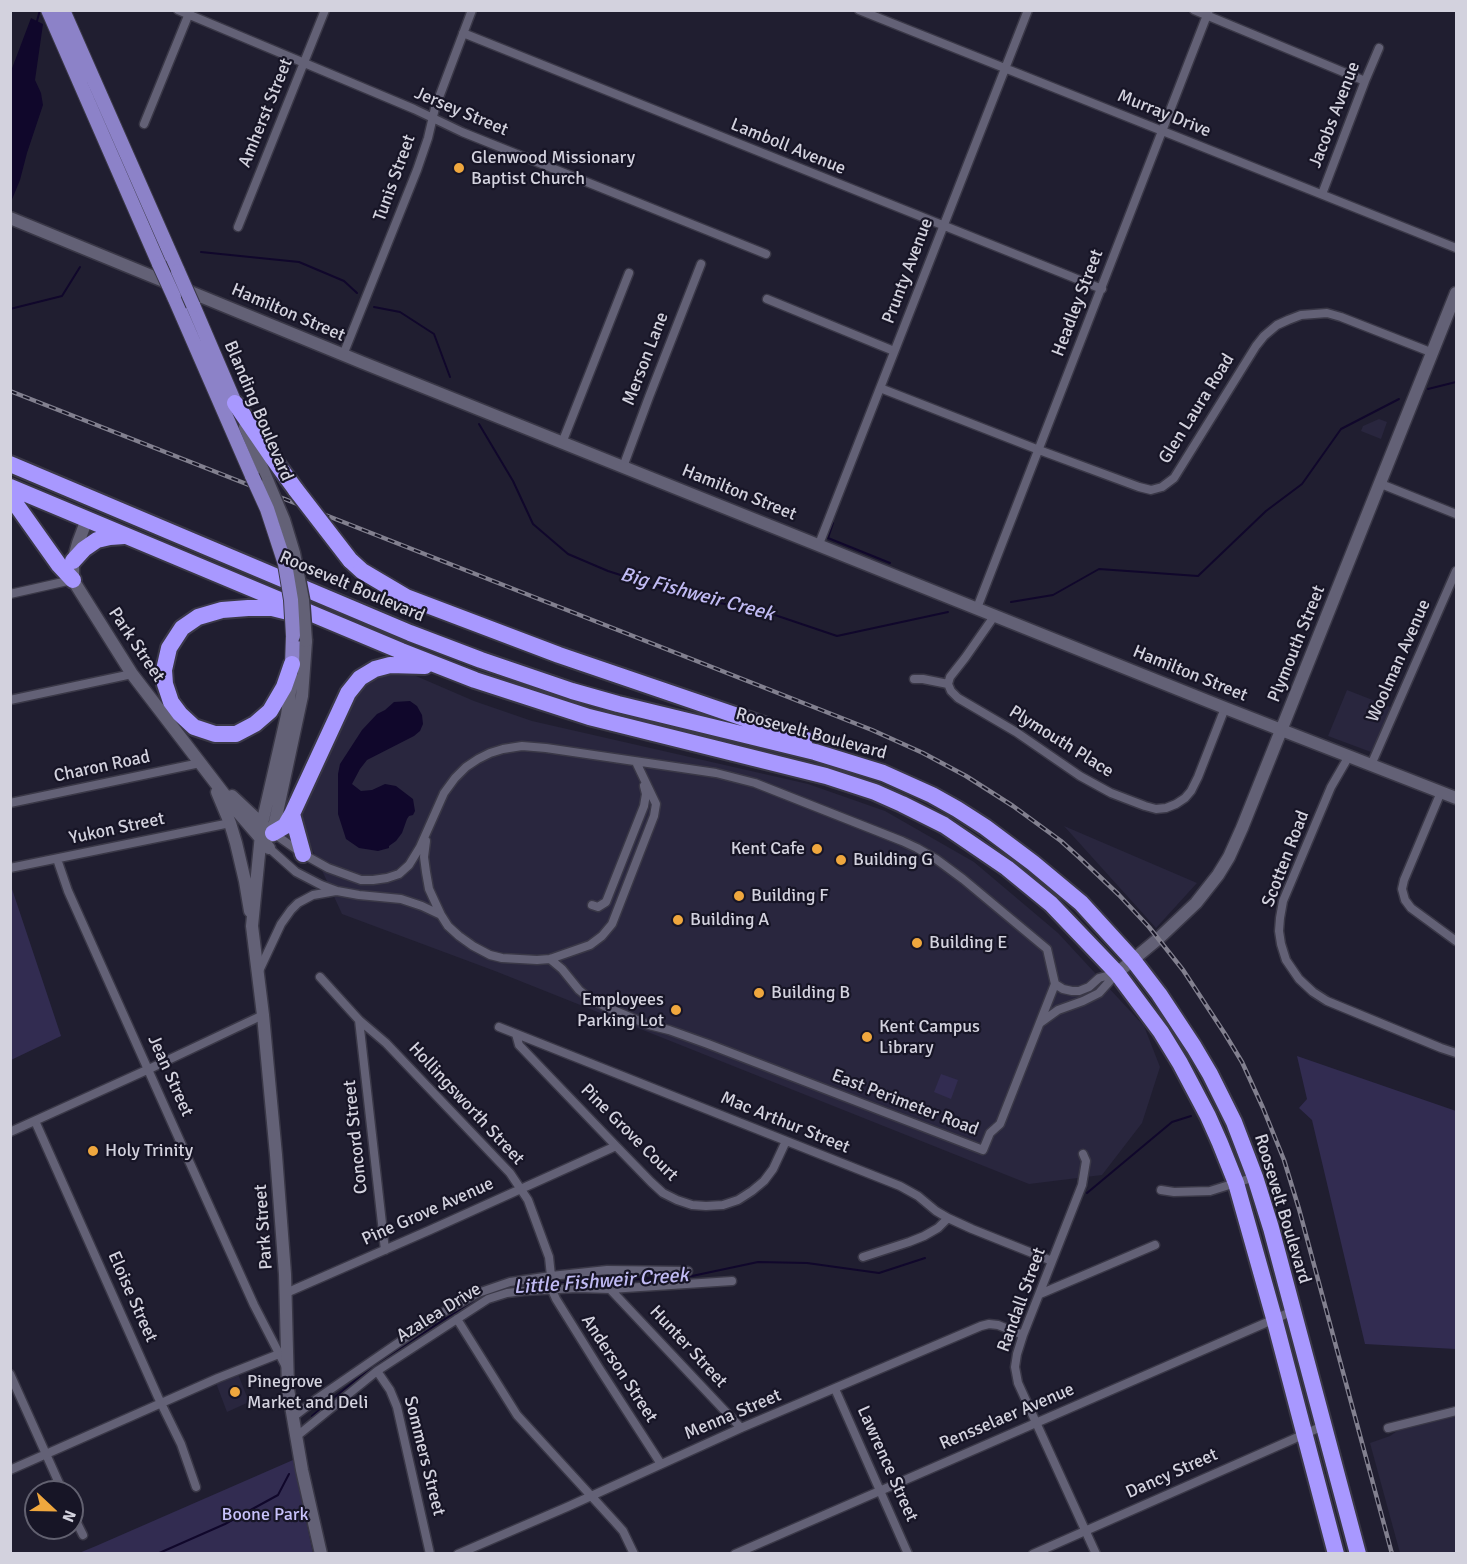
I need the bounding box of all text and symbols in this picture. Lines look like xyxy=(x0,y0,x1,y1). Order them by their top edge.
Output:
street label: Amherst Street xyxy=(234,55,298,171)
street label: Jacobs Avenue xyxy=(1305,59,1365,171)
street label: Jersey Street xyxy=(411,83,511,141)
street label: Murray Drive xyxy=(1114,85,1214,143)
street label: Lamboll Avenue xyxy=(727,114,849,180)
street label: Tunis Street xyxy=(369,132,421,224)
place label: Glenwood Missionary Baptist Church xyxy=(471,147,635,190)
marker: Glenwood Missionary Baptist Church xyxy=(452,161,466,175)
street label: Prunty Avenue xyxy=(878,215,938,327)
street label: Headley Street xyxy=(1048,246,1108,360)
street label: Hamilton Street xyxy=(228,279,348,347)
street label: Merson Lane xyxy=(618,309,674,409)
street label: Blanding Boulevard xyxy=(219,338,297,484)
street label: Glen Laura Road xyxy=(1155,350,1239,468)
street label: Hamilton Street xyxy=(679,460,799,526)
street label: Roosevelt Boulevard xyxy=(276,547,428,627)
water label: Big Fishweir Creek xyxy=(618,563,776,627)
street label: Plymouth Street xyxy=(1264,582,1330,706)
street label: Woolman Avenue xyxy=(1362,596,1436,726)
street label: Park Street xyxy=(103,604,169,686)
street label: Hamilton Street xyxy=(1130,641,1250,707)
street label: Plymouth Place xyxy=(1005,701,1117,783)
street label: Roosevelt Boulevard xyxy=(733,703,889,765)
street label: Charon Road xyxy=(52,746,152,788)
street label: Yukon Street xyxy=(67,808,167,850)
street label: Scotten Road xyxy=(1258,808,1314,910)
place label: Kent Cafe xyxy=(731,838,805,860)
marker: Kent Cafe xyxy=(810,842,824,856)
place label: Building G xyxy=(853,849,933,871)
marker: Building G xyxy=(834,853,848,867)
place label: Building F xyxy=(751,885,829,907)
marker: Building F xyxy=(732,889,746,903)
place label: Building A xyxy=(690,909,769,931)
marker: Building A xyxy=(671,913,685,927)
place label: Building E xyxy=(929,932,1008,954)
marker: Building E xyxy=(910,936,924,950)
place label: Building B xyxy=(771,982,850,1004)
marker: Building B xyxy=(752,986,766,1000)
place label: Employees Parking Lot xyxy=(577,989,664,1032)
marker: Employees Parking Lot xyxy=(669,1003,683,1017)
place label: Kent Campus Library xyxy=(879,1016,980,1058)
marker: Kent Campus Library xyxy=(860,1030,874,1044)
street label: Jean Street xyxy=(142,1032,198,1120)
street label: Hollingsworth Street xyxy=(404,1038,528,1170)
street label: East Perimeter Road xyxy=(829,1065,981,1141)
street label: Concord Street xyxy=(339,1079,373,1195)
street label: Pine Grove Court xyxy=(576,1080,682,1186)
street label: Mac Arthur Street xyxy=(717,1087,853,1159)
street label: Roosevelt Boulevard xyxy=(1249,1132,1315,1286)
place label: Holy Trinity xyxy=(105,1140,193,1162)
marker: Holy Trinity xyxy=(86,1144,100,1158)
street label: Pine Grove Avenue xyxy=(359,1173,497,1251)
street label: Park Street xyxy=(250,1184,278,1270)
street label: Randall Street xyxy=(993,1245,1051,1355)
street label: Eloise Street xyxy=(102,1248,162,1346)
water label: Little Fishweir Creek xyxy=(513,1264,689,1300)
street label: Azalea Drive xyxy=(393,1279,485,1347)
street label: Hunter Street xyxy=(644,1301,732,1393)
street label: Anderson Street xyxy=(576,1311,662,1427)
place label: Pinegrove Market and Deli xyxy=(247,1371,368,1414)
street label: Rensselaer Avenue xyxy=(936,1379,1078,1455)
marker: Pinegrove Market and Deli xyxy=(228,1385,242,1399)
street label: Menna Street xyxy=(681,1385,785,1445)
street label: Sommers Street xyxy=(399,1394,449,1518)
street label: Lawrence Street xyxy=(852,1403,922,1525)
street label: Dancy Street xyxy=(1123,1444,1221,1504)
north arrow xyxy=(24,1480,84,1540)
park label: Boone Park xyxy=(222,1504,308,1526)
text: N xyxy=(57,1507,80,1525)

